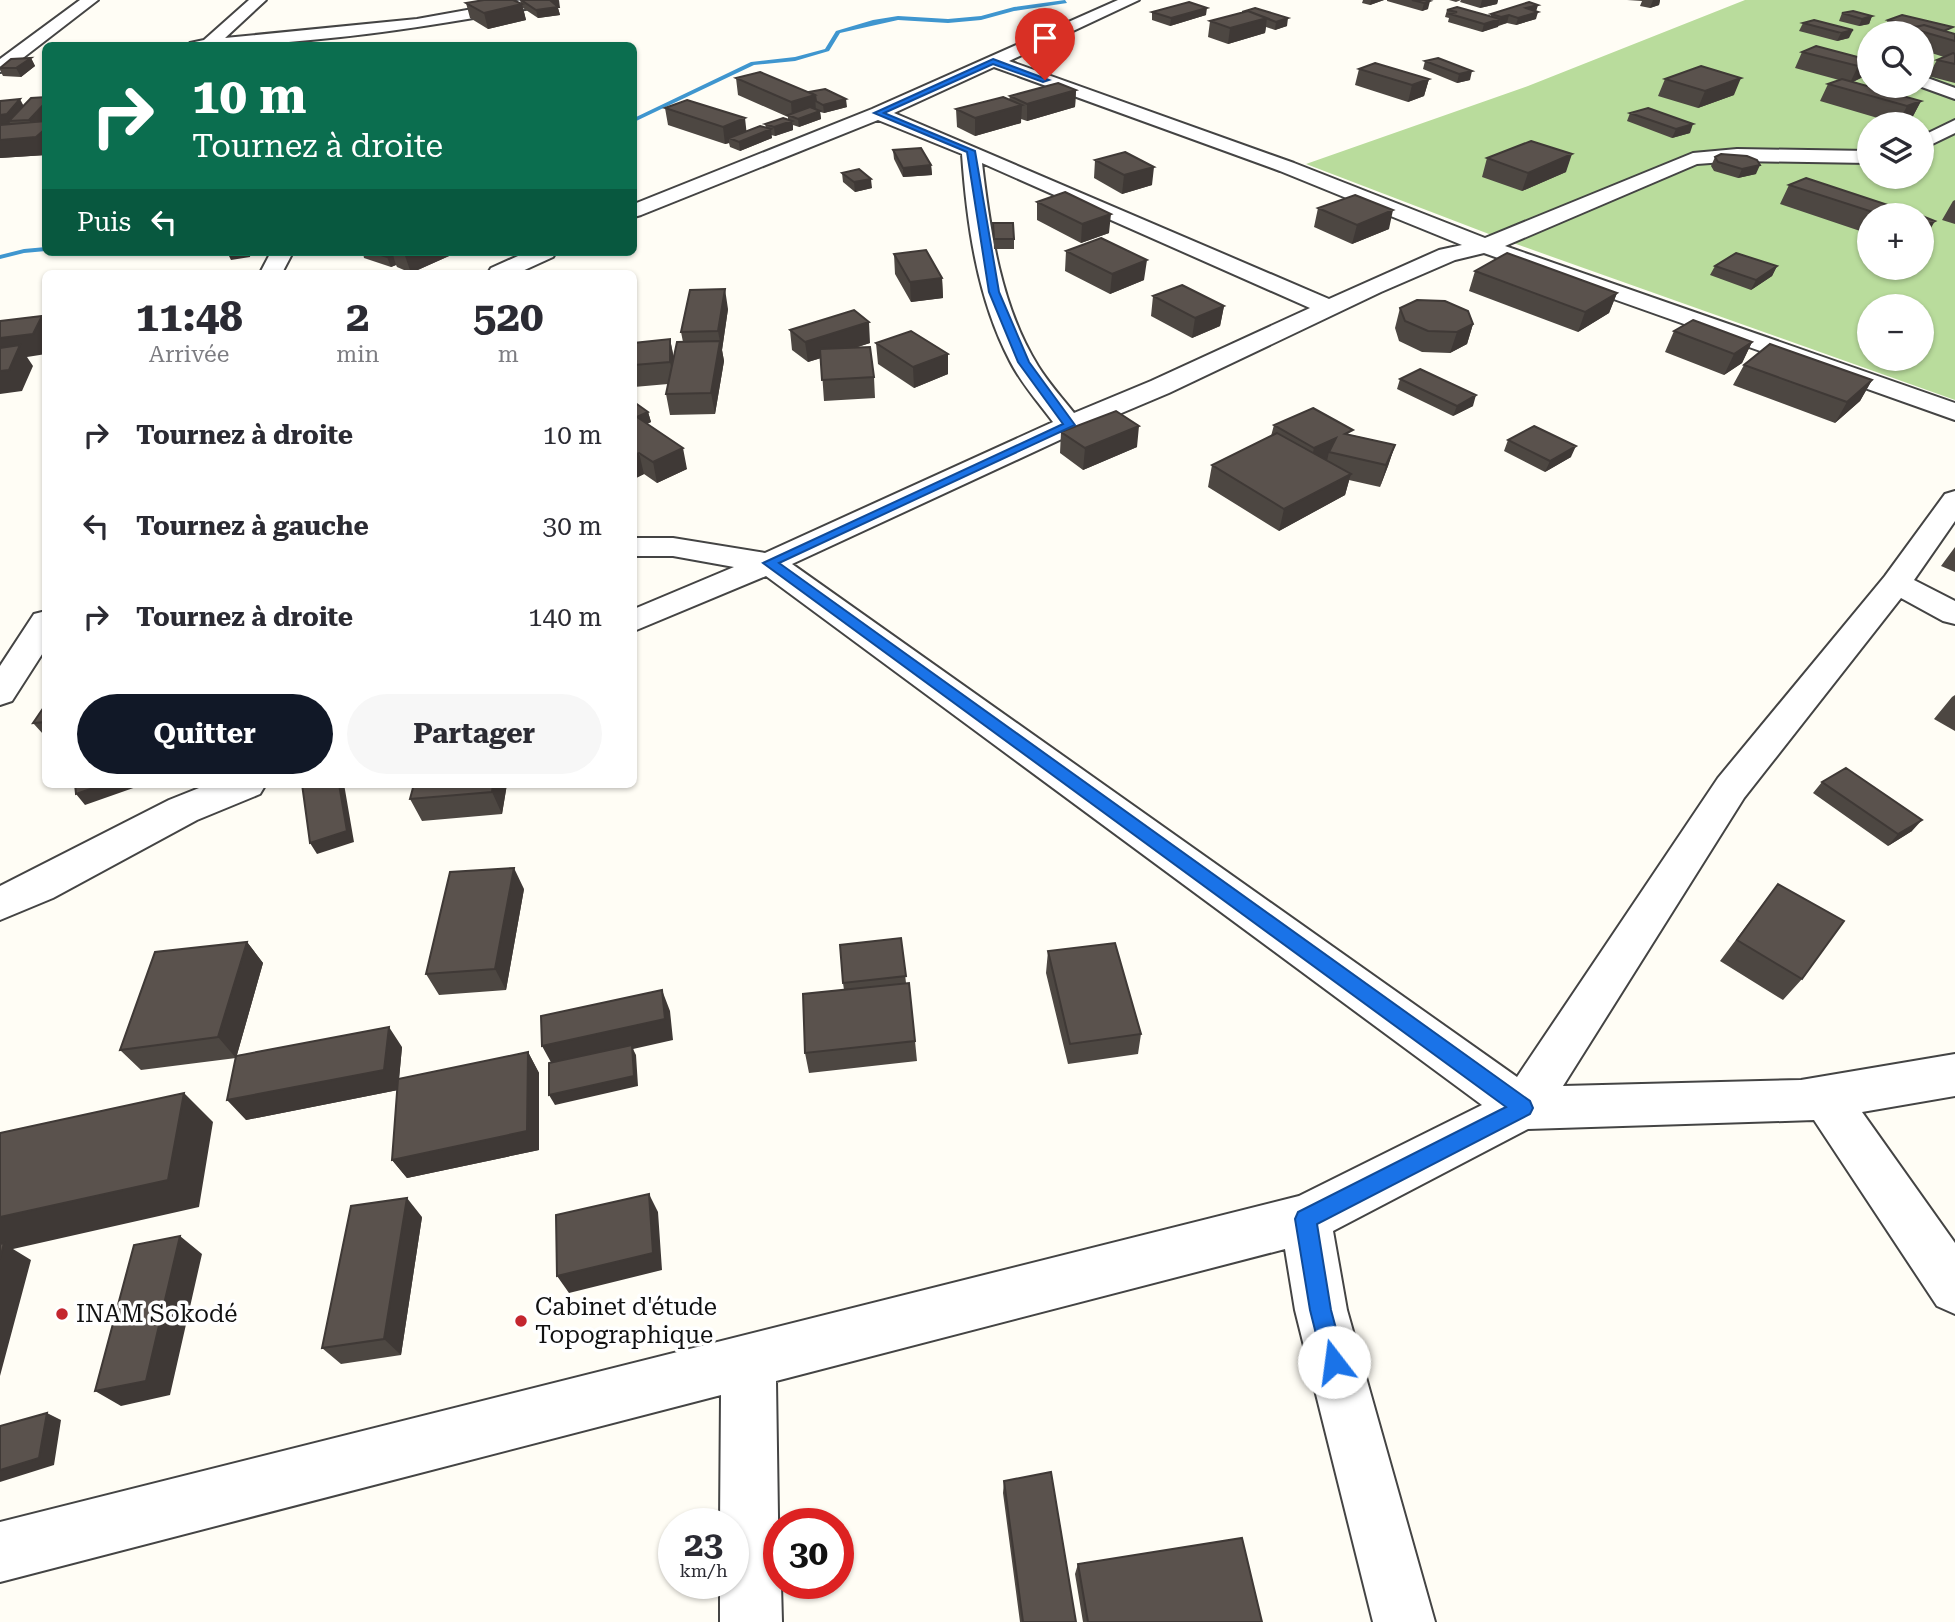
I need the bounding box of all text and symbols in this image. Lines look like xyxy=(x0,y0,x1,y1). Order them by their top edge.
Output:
pin xyxy=(1015,8,1075,80)
icon: arrive xyxy=(1026,19,1064,57)
map controls xyxy=(1857,21,1934,371)
button: search xyxy=(1857,21,1934,98)
text: 10 m xyxy=(192,68,307,125)
icon: right xyxy=(77,70,168,161)
button: layers xyxy=(1857,112,1934,189)
text: Tournez à droite xyxy=(192,127,443,165)
icon: left xyxy=(145,203,183,241)
button: + xyxy=(1857,203,1934,280)
text: Puis xyxy=(77,207,131,237)
text: 11:48 xyxy=(136,292,243,341)
text: 2 xyxy=(346,292,370,341)
text: 520 xyxy=(473,292,543,341)
button: − xyxy=(1857,294,1934,371)
text: Arrivée xyxy=(149,341,229,368)
text: min xyxy=(336,341,379,368)
text: m xyxy=(498,341,519,368)
icon: right xyxy=(77,416,115,454)
text: Tournez à droite xyxy=(136,420,353,450)
text: 10 m xyxy=(543,420,602,450)
icon: left xyxy=(77,507,115,545)
text: Tournez à gauche xyxy=(136,511,369,541)
text: 30 m xyxy=(543,511,602,541)
icon: right xyxy=(77,598,115,636)
text: Tournez à droite xyxy=(136,602,353,632)
text: 140 m xyxy=(528,602,602,632)
button: Quitter xyxy=(77,694,333,774)
button: Partager xyxy=(347,694,602,774)
place label: Cabinet d'étude Topographique xyxy=(535,1293,717,1349)
place label: INAM Sokodé xyxy=(76,1300,238,1328)
marker: INAM Sokodé xyxy=(54,1306,70,1322)
marker: Cabinet d'étude Topographique xyxy=(513,1313,529,1329)
position arrow xyxy=(1297,1325,1371,1399)
speed limit sign: 30 xyxy=(763,1508,854,1599)
text: 23 xyxy=(684,1524,723,1565)
text: km/h xyxy=(679,1560,728,1581)

